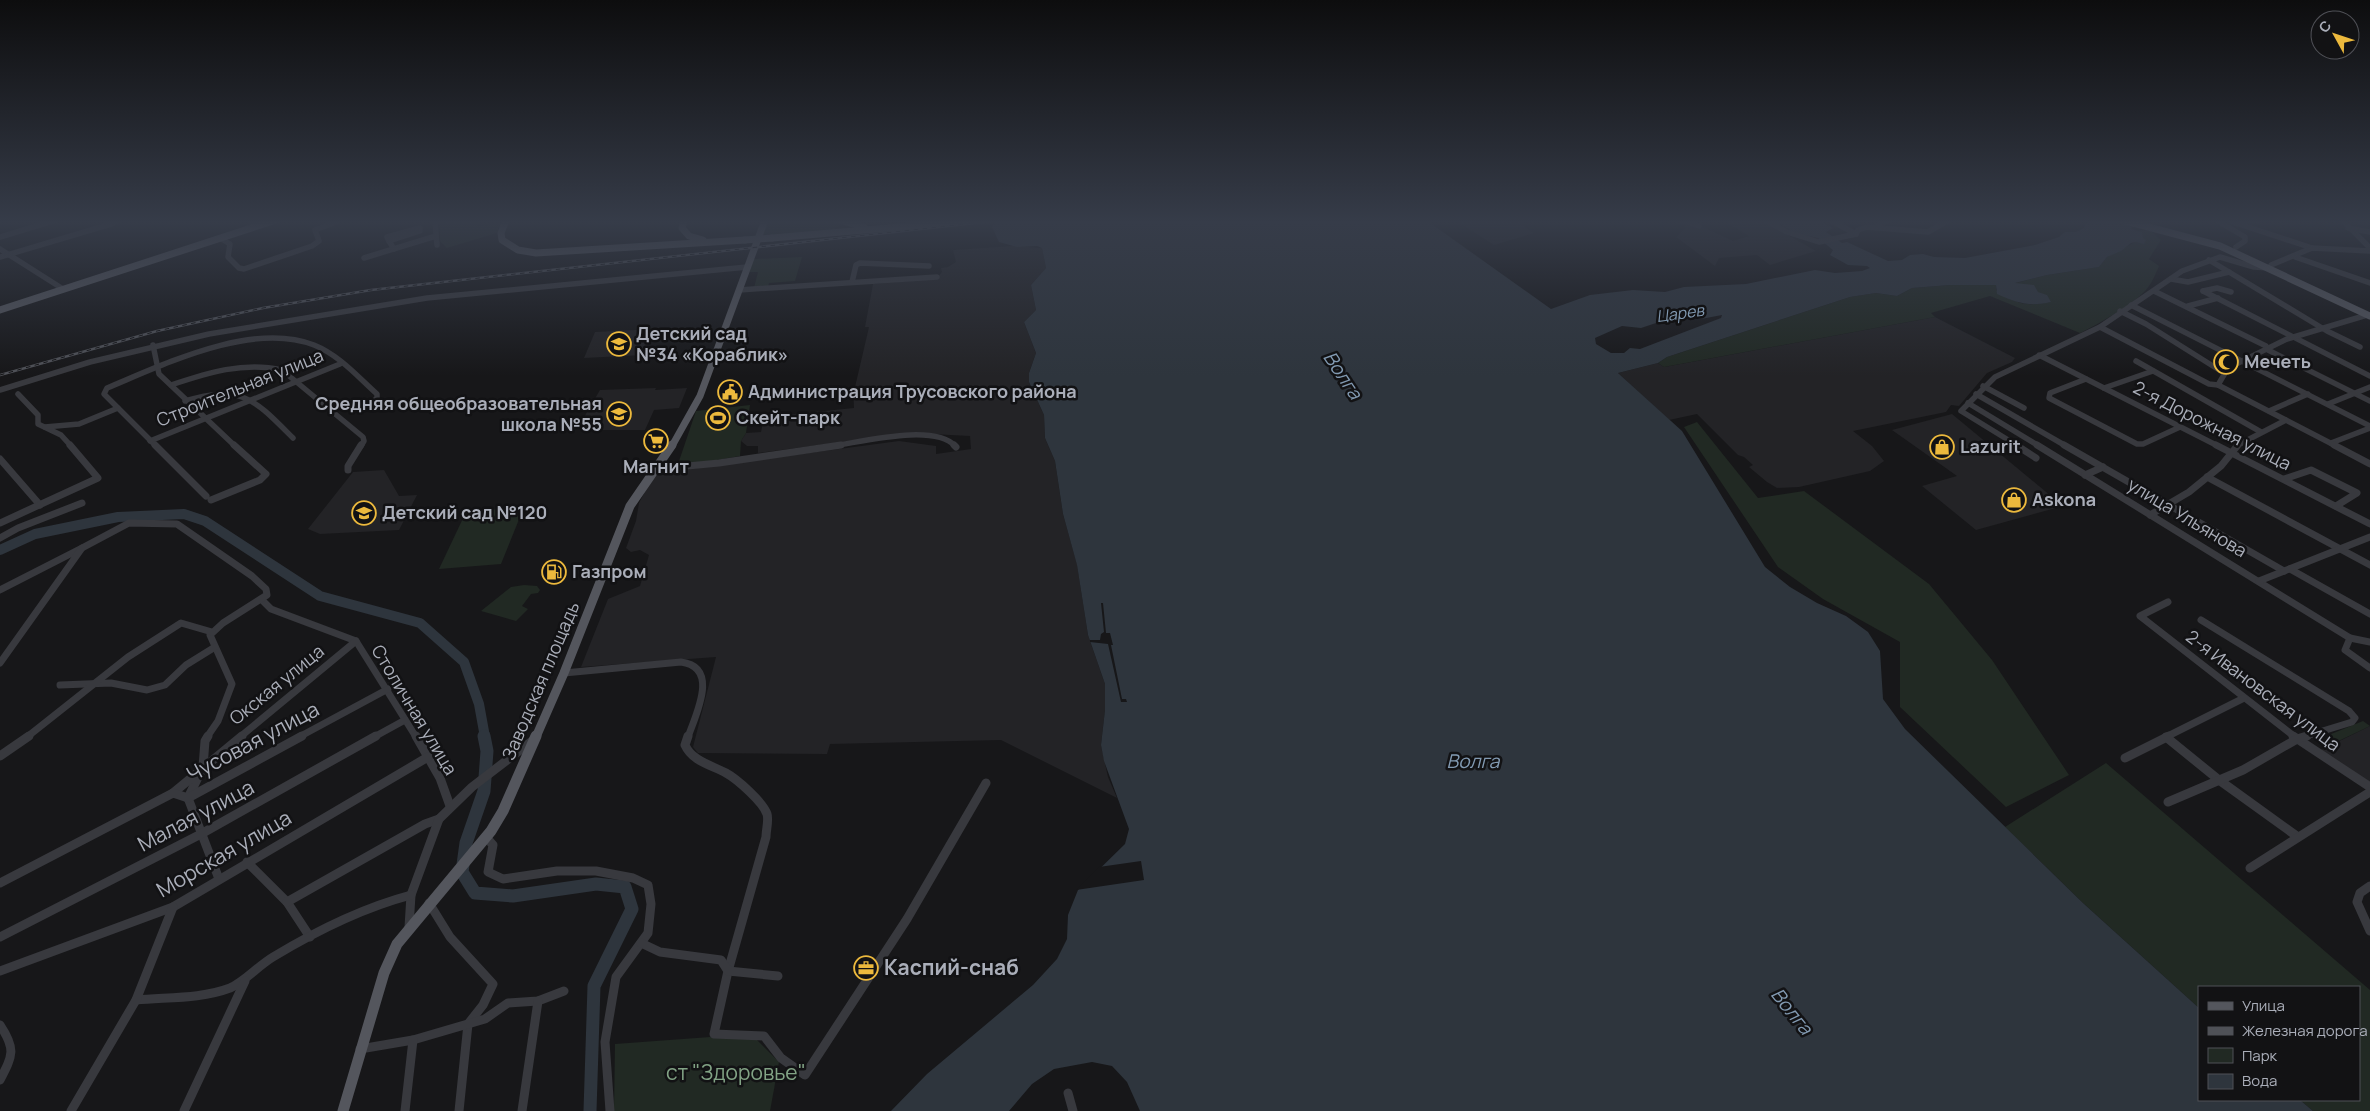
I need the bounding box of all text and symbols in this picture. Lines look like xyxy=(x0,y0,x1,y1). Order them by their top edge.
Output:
north arrow xyxy=(2310,10,2360,60)
text: С xyxy=(2314,16,2335,36)
water label: Царев xyxy=(1655,299,1707,327)
place label: Детский сад №34 «Кораблик» xyxy=(636,321,788,366)
school or university icon: Детский сад №34 «Кораблик» xyxy=(606,331,632,357)
street label: Строительная улица xyxy=(153,343,327,432)
water label: Волга xyxy=(1317,346,1369,405)
mosque icon: Мечеть xyxy=(2213,349,2239,375)
place label: Мечеть xyxy=(2244,349,2311,373)
street label: 2-я Дорожная улица xyxy=(2129,375,2295,475)
public building icon: Администрация Трусовского района xyxy=(717,379,743,405)
place label: Администрация Трусовского района xyxy=(748,379,1077,403)
place label: Средняя общеобразовательная школа №55 xyxy=(315,391,602,436)
school or university icon: Средняя общеобразовательная школа №55 xyxy=(606,401,632,427)
sports icon: Скейт-парк xyxy=(705,405,731,431)
place label: Скейт-парк xyxy=(736,405,841,429)
supermarket icon: Магнит xyxy=(643,428,669,454)
shop icon: Lazurit xyxy=(1929,434,1955,460)
place label: Lazurit xyxy=(1960,434,2021,458)
place label: Магнит xyxy=(623,454,689,478)
street label: улица Ульянова xyxy=(2123,472,2252,562)
shop icon: Askona xyxy=(2001,487,2027,513)
place label: Askona xyxy=(2032,487,2096,511)
school or university icon: Детский сад №120 xyxy=(351,500,377,526)
place label: Детский сад №120 xyxy=(382,500,547,524)
fuel station icon: Газпром xyxy=(541,559,567,585)
place label: Газпром xyxy=(572,559,646,583)
street label: Заводская площадь xyxy=(496,598,584,763)
street label: 2-я Ивановская улица xyxy=(2181,624,2346,756)
street label: Окская улица xyxy=(224,639,329,730)
street label: Столичная улица xyxy=(366,640,463,779)
street label: Чусовая улица xyxy=(181,694,324,788)
water label: Волга xyxy=(1447,748,1501,774)
street label: Малая улица xyxy=(132,773,259,858)
street label: Морская улица xyxy=(151,803,296,903)
place label: Каспий-снаб xyxy=(884,953,1019,981)
office icon: Каспий-снаб xyxy=(853,955,879,981)
water label: Волга xyxy=(1765,982,1820,1041)
legend xyxy=(2198,986,2360,1101)
text: Улица xyxy=(2242,995,2285,1016)
text: Железная дорога xyxy=(2242,1020,2367,1041)
text: Парк xyxy=(2242,1045,2278,1066)
park label: ст "Здоровье" xyxy=(666,1058,806,1086)
text: Вода xyxy=(2242,1070,2277,1091)

